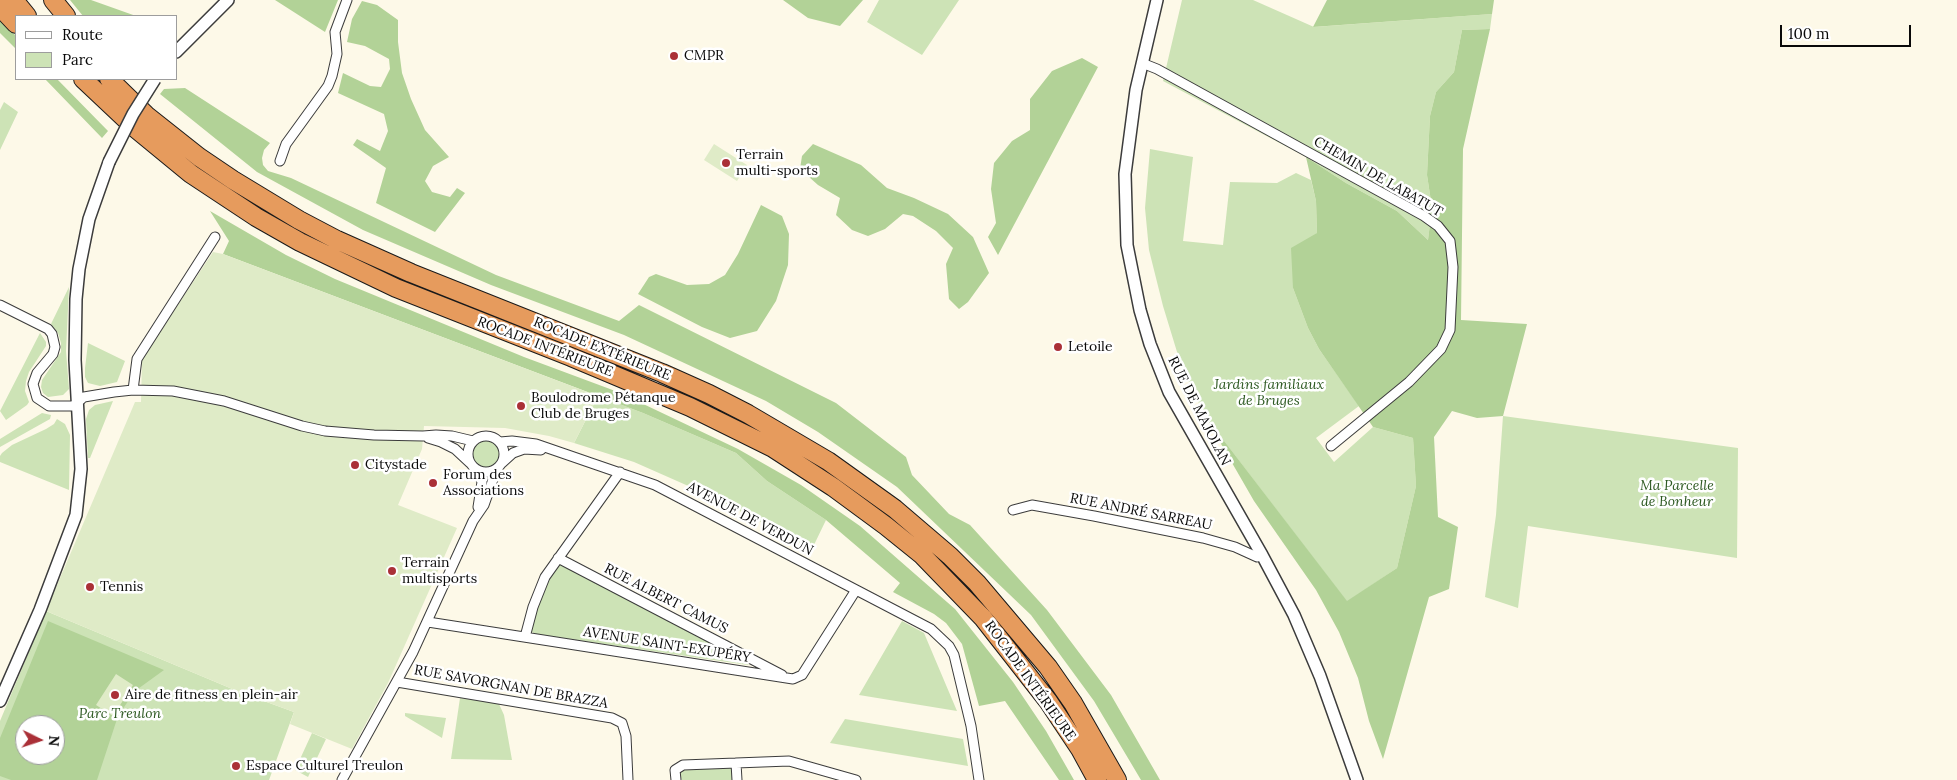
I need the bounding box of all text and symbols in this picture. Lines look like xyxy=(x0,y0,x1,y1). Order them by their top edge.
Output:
legend xyxy=(15,15,178,80)
scale bar xyxy=(1782,15,1913,47)
text: 100 m xyxy=(1788,24,1829,43)
text: Route xyxy=(62,25,103,44)
place label: CMPR xyxy=(684,48,724,64)
text: Parc xyxy=(62,50,93,69)
marker: CMPR xyxy=(668,50,680,62)
street label: CHEMIN DE LABATUT xyxy=(1310,133,1446,221)
place label: Terrain multi-sports xyxy=(736,147,818,180)
marker: Terrain multi-sports xyxy=(720,157,732,169)
street label: ROCADE INTÉRIEURE xyxy=(475,313,615,381)
street label: ROCADE EXTÉRIEURE xyxy=(531,314,673,384)
place label: Letoile xyxy=(1068,339,1113,355)
marker: Letoile xyxy=(1052,341,1064,353)
street label: RUE DE MAJOLAN xyxy=(1164,354,1234,468)
park label: Jardins familiaux de Bruges xyxy=(1214,377,1324,410)
place label: Boulodrome Pétanque Club de Bruges xyxy=(531,390,676,422)
marker: Boulodrome Pétanque Club de Bruges xyxy=(515,400,527,412)
place label: Citystade xyxy=(365,457,427,473)
marker: Citystade xyxy=(349,459,361,471)
place label: Forum des Associations xyxy=(443,467,524,500)
marker: Forum des Associations xyxy=(427,477,439,489)
park label: Ma Parcelle de Bonheur xyxy=(1640,478,1714,511)
street label: AVENUE DE VERDUN xyxy=(684,479,816,559)
street label: RUE ANDRÉ SARREAU xyxy=(1068,490,1214,534)
place label: Terrain multisports xyxy=(402,555,477,588)
street label: RUE ALBERT CAMUS xyxy=(601,560,731,638)
marker: Terrain multisports xyxy=(386,565,398,577)
place label: Tennis xyxy=(100,579,143,595)
marker: Tennis xyxy=(84,581,96,593)
street label: ROCADE INTÉRIEURE xyxy=(981,618,1079,744)
street label: AVENUE SAINT-EXUPÉRY xyxy=(582,623,752,667)
street label: RUE SAVORGNAN DE BRAZZA xyxy=(413,662,609,712)
place label: Aire de fitness en plein-air xyxy=(125,687,298,703)
marker: Aire de fitness en plein-air xyxy=(109,689,121,701)
park label: Parc Treulon xyxy=(79,706,161,722)
north arrow xyxy=(15,715,65,765)
text: N xyxy=(45,735,63,747)
place label: Espace Culturel Treulon xyxy=(246,758,403,774)
marker: Espace Culturel Treulon xyxy=(230,760,242,772)

